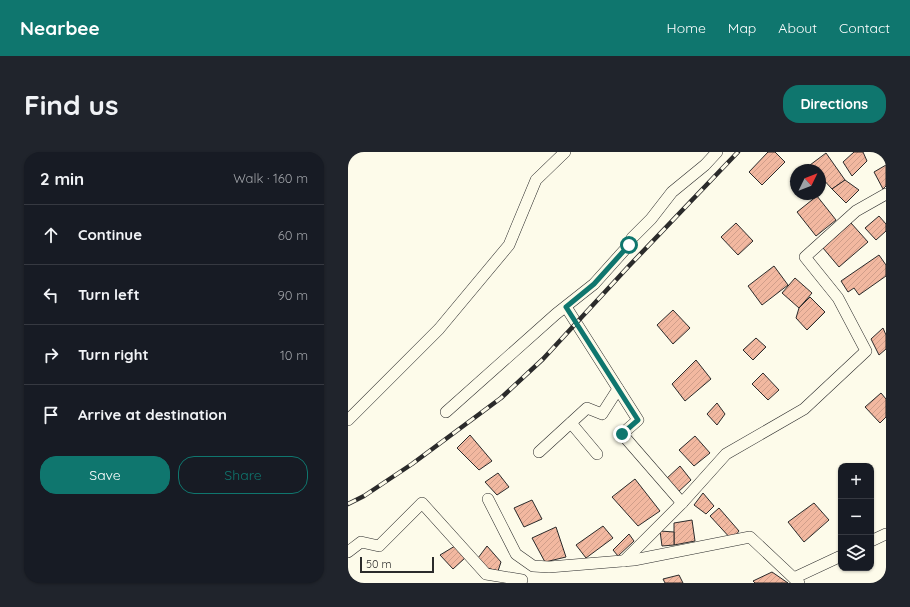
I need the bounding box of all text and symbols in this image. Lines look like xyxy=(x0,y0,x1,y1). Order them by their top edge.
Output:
text: Nearbee xyxy=(20,16,100,40)
text: Home xyxy=(667,19,706,37)
text: Map xyxy=(728,19,756,37)
text: About xyxy=(778,19,817,37)
text: Contact xyxy=(839,19,890,37)
button: Directions xyxy=(783,85,886,123)
text: Find us xyxy=(24,87,118,122)
north arrow xyxy=(790,164,826,200)
text: 2 min xyxy=(40,168,84,189)
text: Walk · 160 m xyxy=(233,170,308,186)
icon: ahead xyxy=(40,224,62,246)
text: Continue xyxy=(78,225,142,244)
text: 60 m xyxy=(278,227,308,243)
route start xyxy=(620,236,638,254)
icon: left xyxy=(40,284,62,306)
text: Turn left xyxy=(78,285,140,304)
text: 90 m xyxy=(278,287,308,303)
icon: right xyxy=(40,344,62,366)
text: Turn right xyxy=(78,345,149,364)
text: 10 m xyxy=(280,347,308,363)
icon: arrive xyxy=(40,404,62,426)
text: Arrive at destination xyxy=(78,405,227,424)
route end xyxy=(613,425,631,443)
button: Save xyxy=(40,456,170,494)
button: Share xyxy=(178,456,308,494)
map controls xyxy=(838,463,874,571)
button: + xyxy=(838,463,874,499)
button: − xyxy=(838,499,874,535)
button: layers xyxy=(838,535,874,571)
scale bar xyxy=(360,555,434,574)
text: 50 m xyxy=(366,557,392,571)

